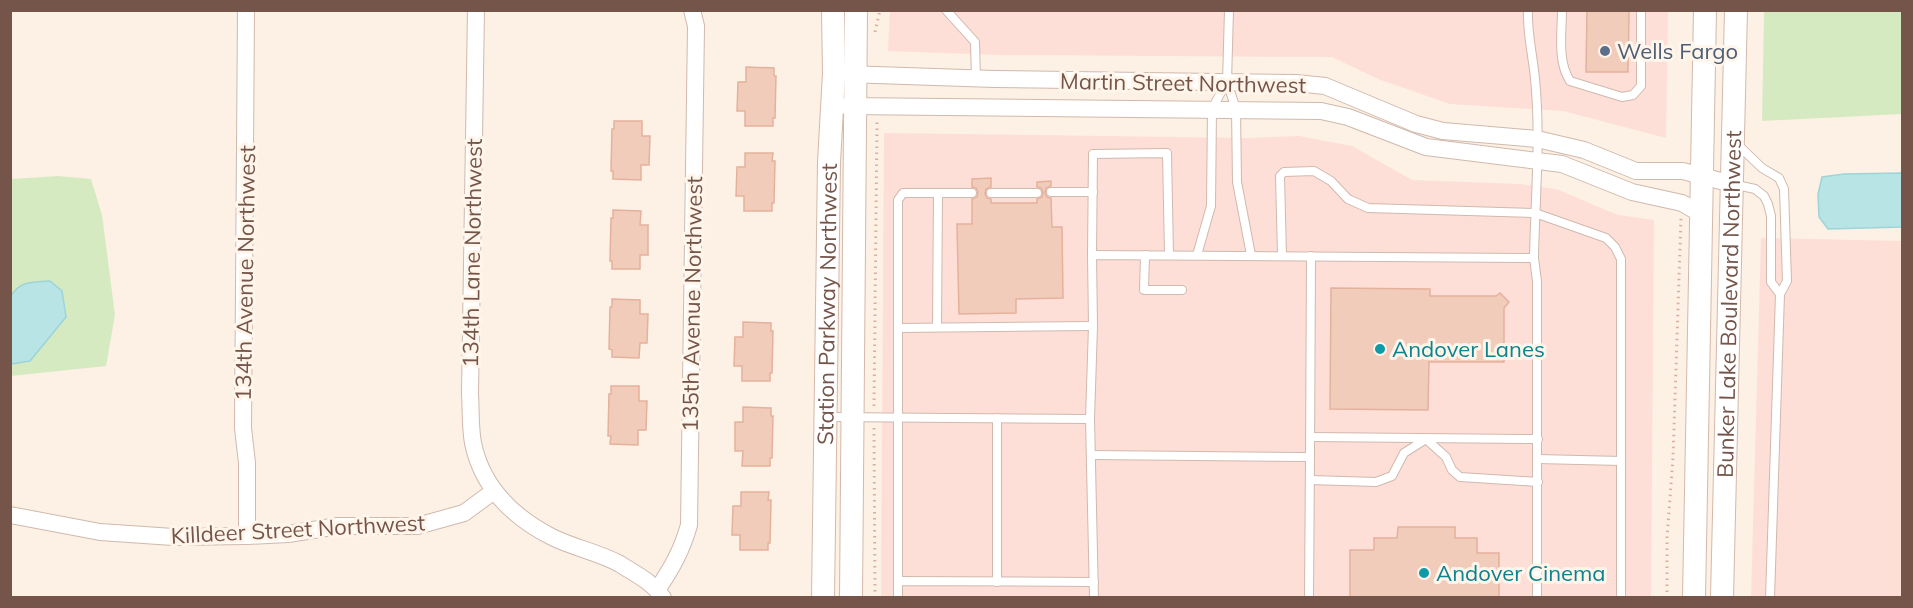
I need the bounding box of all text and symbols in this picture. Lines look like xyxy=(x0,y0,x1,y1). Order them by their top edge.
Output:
place label: Wells Fargo xyxy=(1617,37,1738,65)
marker: Wells Fargo xyxy=(1598,44,1612,58)
street label: Martin Street Northwest xyxy=(1060,67,1307,99)
street label: Bunker Lake Boulevard Northwest xyxy=(1711,130,1747,478)
street label: 134th Lane Northwest xyxy=(456,138,488,368)
street label: 134th Avenue Northwest xyxy=(229,145,261,401)
street label: Station Parkway Northwest xyxy=(811,163,843,445)
street label: 135th Avenue Northwest xyxy=(676,176,708,432)
place label: Andover Lanes xyxy=(1392,335,1545,363)
marker: Andover Lanes xyxy=(1373,342,1387,356)
street label: Killdeer Street Northwest xyxy=(170,508,426,550)
place label: Andover Cinema xyxy=(1436,559,1606,587)
marker: Andover Cinema xyxy=(1417,566,1431,580)

